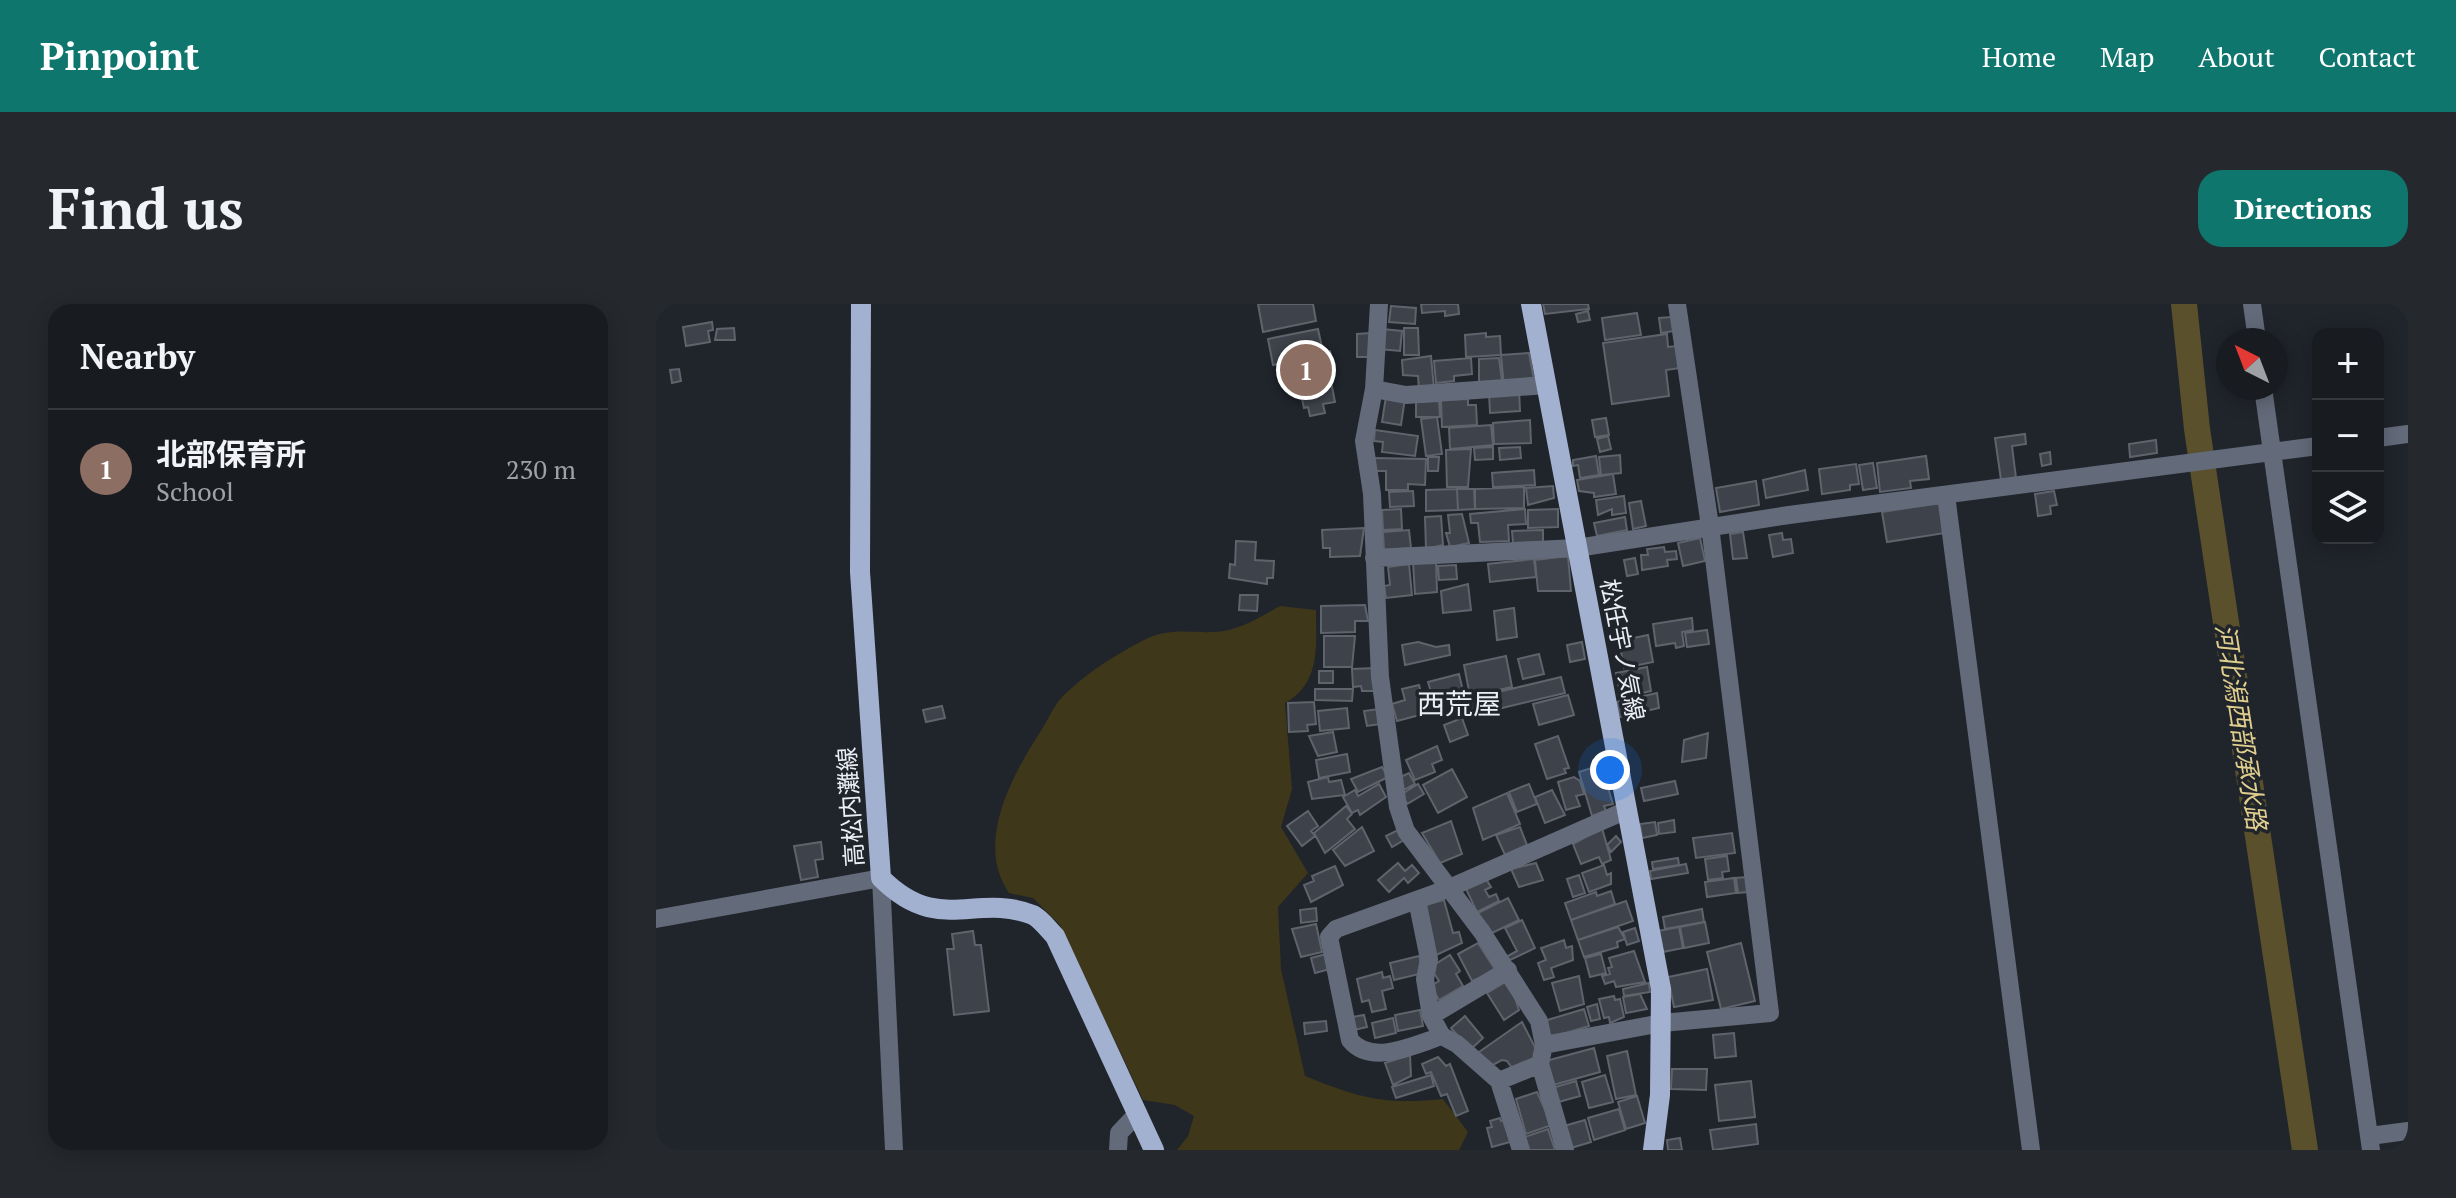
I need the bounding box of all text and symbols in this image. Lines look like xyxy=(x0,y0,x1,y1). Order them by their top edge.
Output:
text: Pinpoint xyxy=(40,31,199,81)
text: Home xyxy=(1982,38,2056,75)
text: Map xyxy=(2100,38,2154,75)
text: About xyxy=(2198,38,2275,75)
text: Contact xyxy=(2319,38,2416,75)
button: Directions xyxy=(2198,170,2408,247)
text: Find us xyxy=(48,171,244,245)
north arrow xyxy=(2216,328,2288,400)
map controls xyxy=(2312,328,2384,544)
button: + xyxy=(2312,328,2384,400)
text: Nearby xyxy=(80,334,195,379)
pin: 1 xyxy=(1280,340,1332,400)
button: − xyxy=(2312,400,2384,472)
text: 北部保育所 xyxy=(156,434,306,474)
text: 1 xyxy=(99,452,113,486)
text: 230 m xyxy=(506,452,576,486)
button: layers xyxy=(2312,472,2384,544)
text: School xyxy=(156,474,234,508)
street label: 松任宇ノ気線 xyxy=(1594,576,1652,724)
water label: 河北潟西部承水路 xyxy=(2209,622,2275,834)
district label: 西荒屋 xyxy=(1417,685,1501,722)
street label: 高松内灘線 xyxy=(830,746,870,868)
your location xyxy=(1590,750,1630,790)

